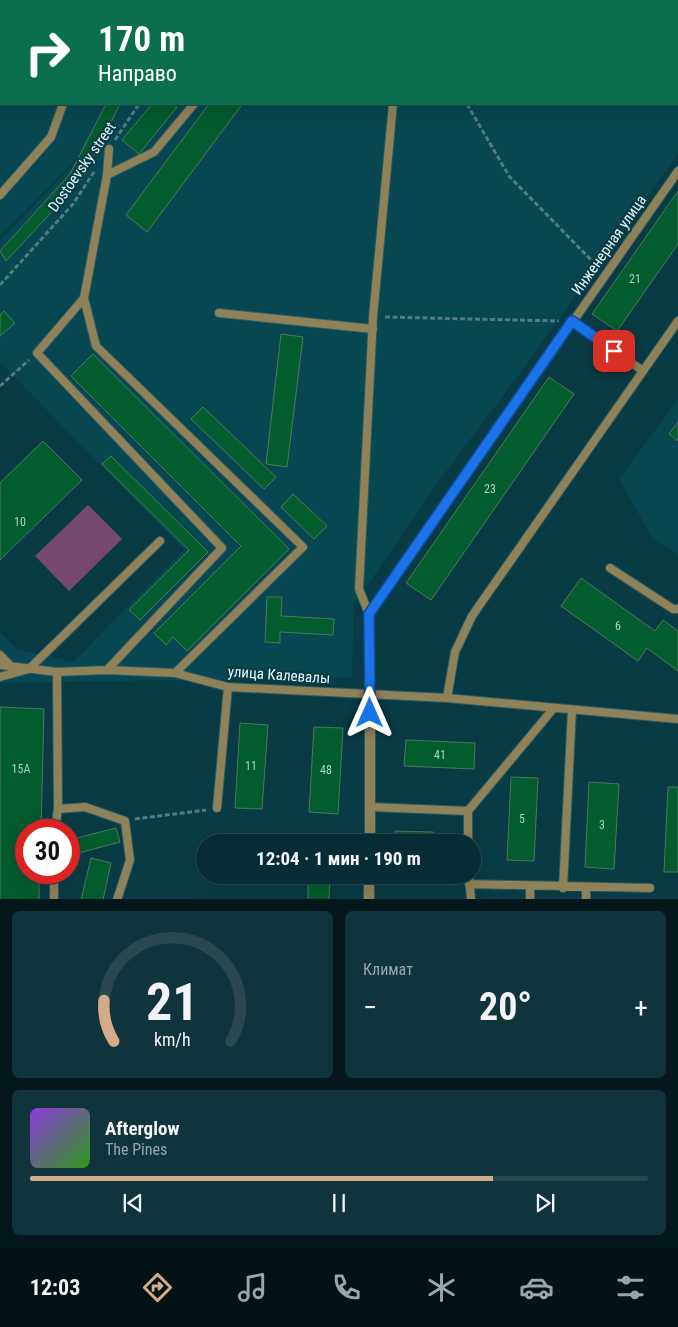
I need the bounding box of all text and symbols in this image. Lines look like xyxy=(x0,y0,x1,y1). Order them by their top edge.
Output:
text: 170 m xyxy=(98,19,185,60)
icon: right xyxy=(15,20,80,85)
text: Направо xyxy=(98,61,177,86)
street label: Dostoevsky street xyxy=(44,119,120,215)
street label: Инженерная улица xyxy=(568,192,650,298)
house number: 21 xyxy=(629,272,641,286)
pin xyxy=(593,330,635,372)
icon: arrive xyxy=(600,337,628,365)
house number: 23 xyxy=(484,482,496,496)
house number: 10 xyxy=(14,515,26,529)
house number: 6 xyxy=(615,619,621,633)
street label: улица Калевалы xyxy=(227,662,331,688)
position arrow xyxy=(343,686,395,738)
house number: 41 xyxy=(434,748,446,762)
house number: 11 xyxy=(245,759,257,773)
house number: 15А xyxy=(12,762,30,776)
house number: 48 xyxy=(320,763,332,777)
house number: 5 xyxy=(519,812,525,826)
house number: 3 xyxy=(599,818,605,832)
speed limit sign: 30 xyxy=(15,819,80,884)
text: 12:04 · 1 мин · 190 m xyxy=(256,847,421,870)
text: Климат xyxy=(363,960,413,979)
text: 21 xyxy=(146,972,199,1033)
text: 20° xyxy=(479,985,532,1029)
text: − xyxy=(363,991,377,1024)
text: + xyxy=(634,991,648,1024)
text: km/h xyxy=(154,1029,191,1050)
text: Afterglow xyxy=(105,1117,179,1140)
text: The Pines xyxy=(105,1140,167,1159)
icon: previous xyxy=(119,1189,147,1217)
icon: pause xyxy=(325,1189,353,1217)
icon: next xyxy=(531,1189,559,1217)
icon: directions xyxy=(140,1270,175,1305)
icon: music xyxy=(235,1270,270,1305)
icon: phone xyxy=(329,1270,364,1305)
icon: climate xyxy=(424,1270,459,1305)
icon: car xyxy=(519,1270,554,1305)
icon: filters xyxy=(613,1270,648,1305)
text: 12:03 xyxy=(30,1275,80,1300)

